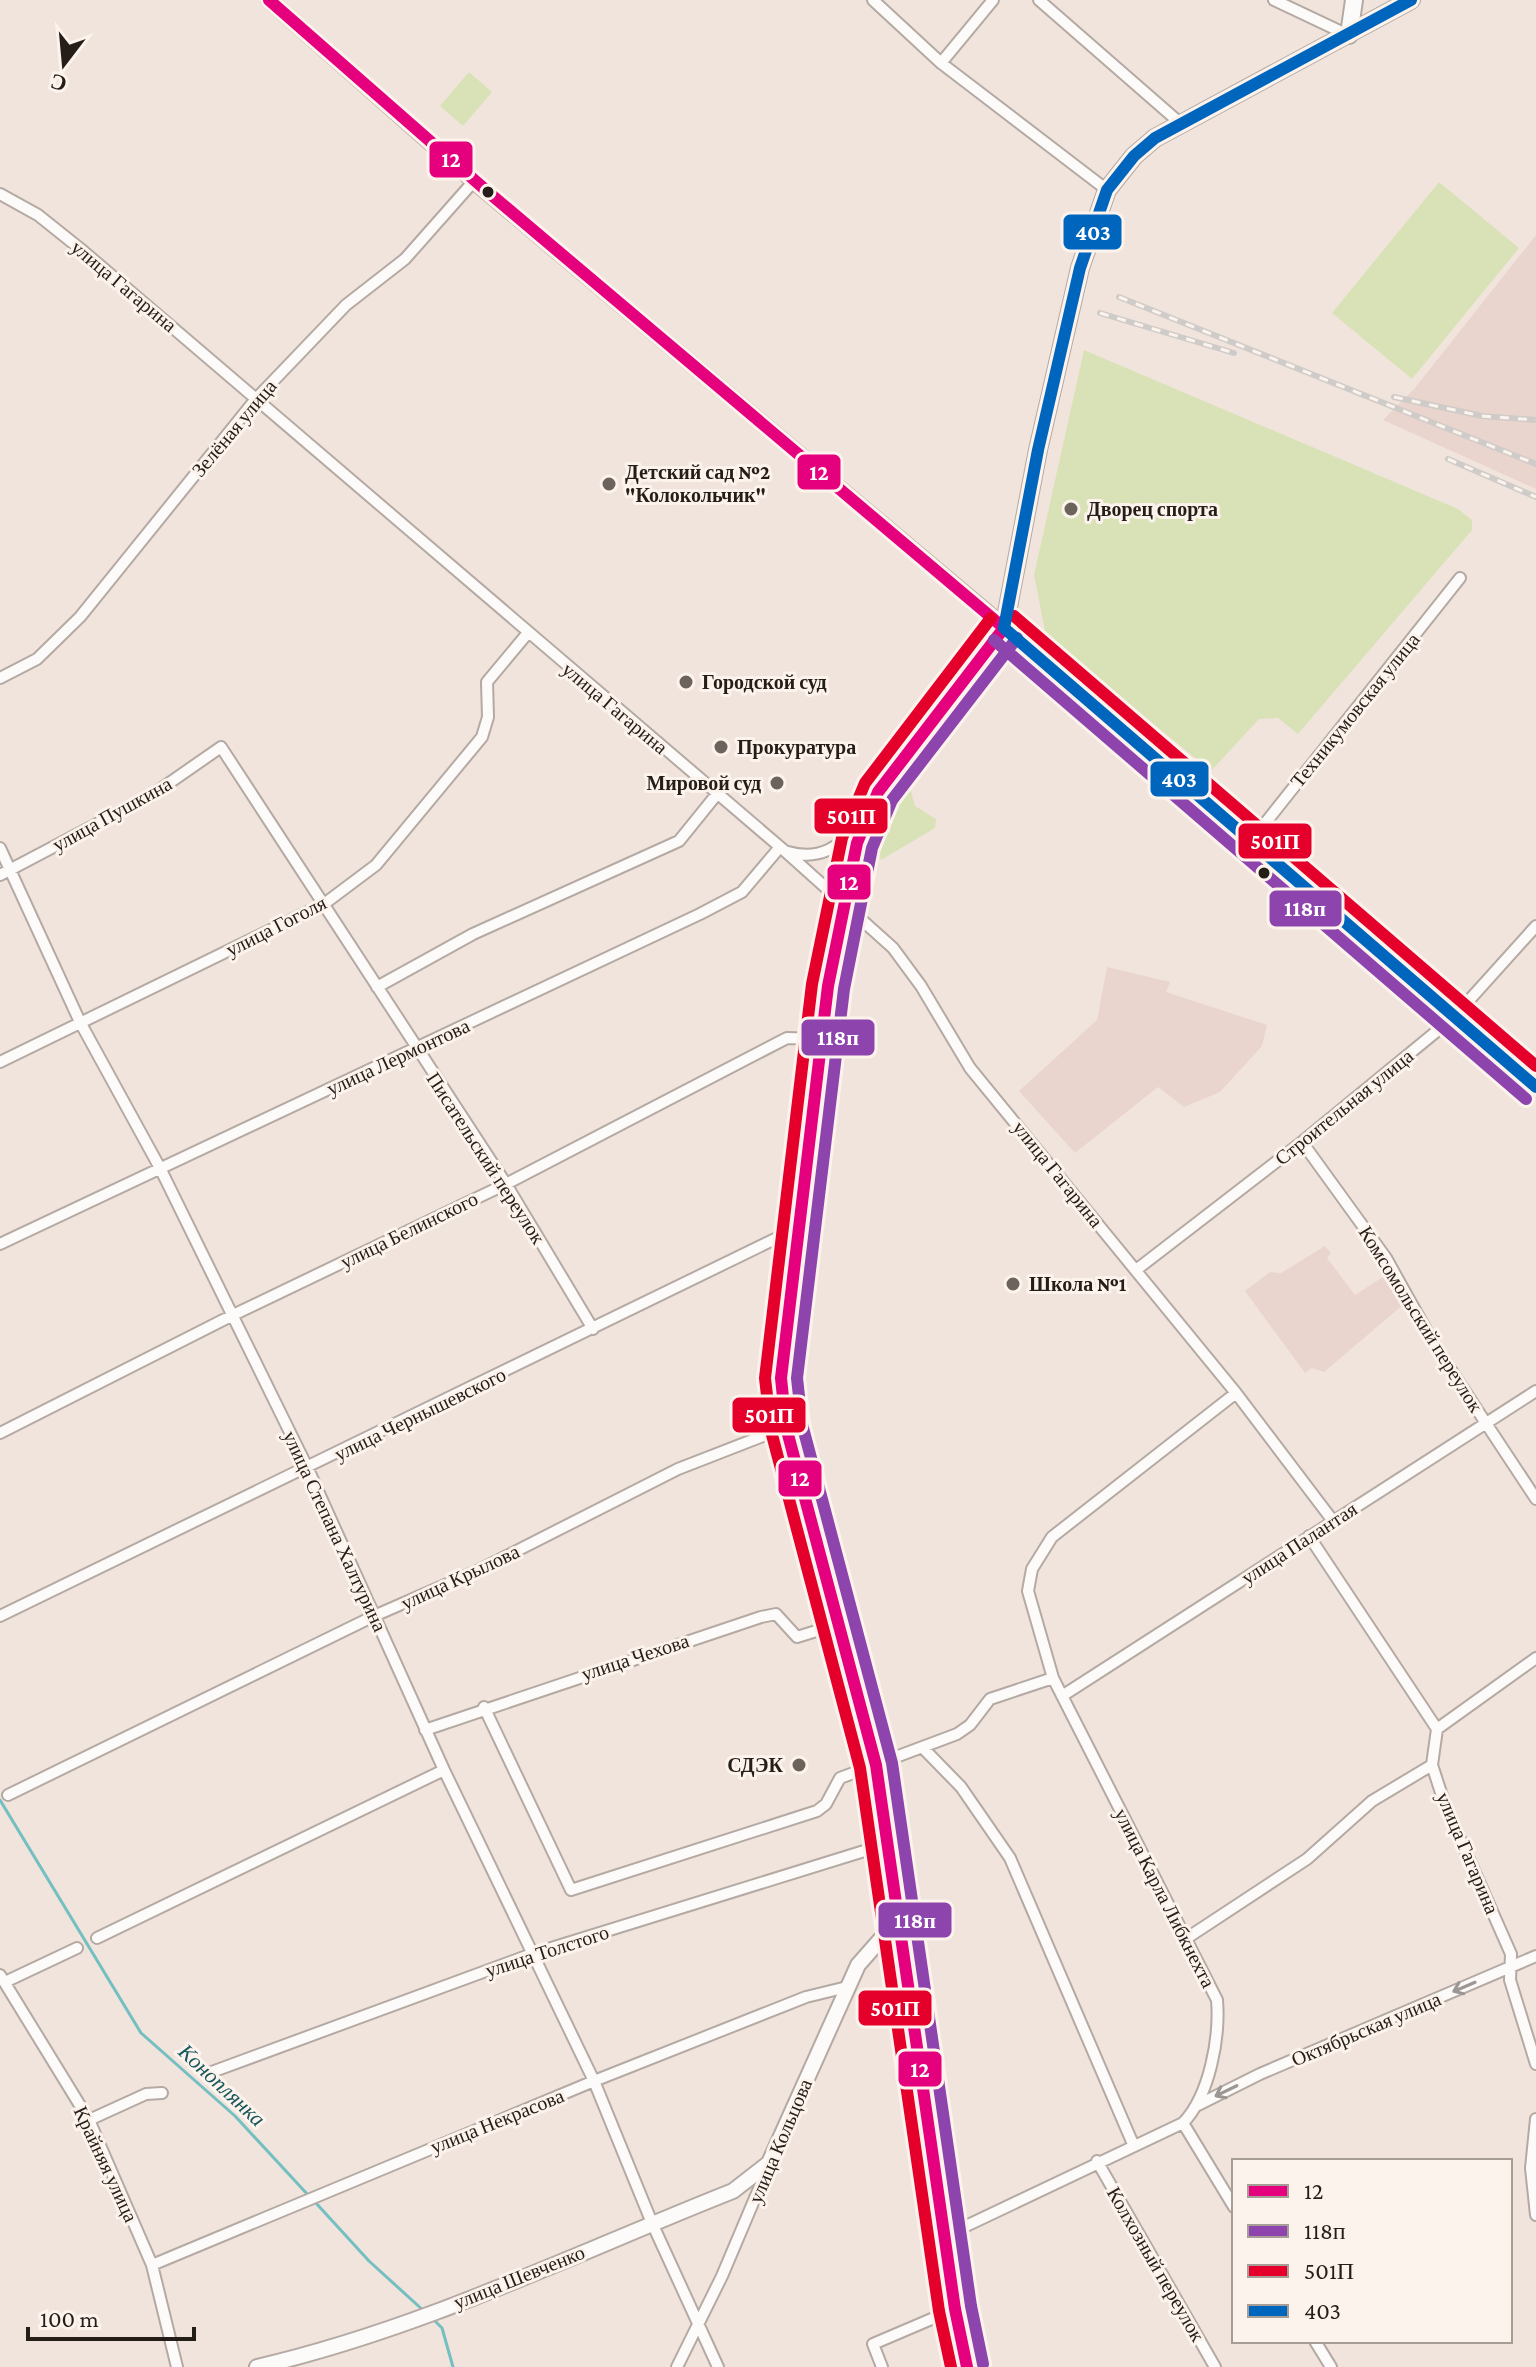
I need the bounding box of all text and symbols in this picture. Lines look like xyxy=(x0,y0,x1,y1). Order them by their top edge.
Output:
north arrow xyxy=(24,24,104,104)
text: С xyxy=(48,69,70,97)
line badge: 12 xyxy=(428,140,474,179)
text: 12 xyxy=(441,147,461,172)
unlabelled marker xyxy=(480,184,496,200)
line badge: 403 xyxy=(1062,213,1123,251)
text: 403 xyxy=(1075,220,1111,245)
street label: улица Гагарина xyxy=(66,236,181,337)
street label: Зелёная улица xyxy=(187,375,282,482)
line badge: 12 xyxy=(796,453,842,491)
text: 12 xyxy=(809,460,829,485)
place label: Детский сад №2 "Колокольчик" xyxy=(625,461,770,506)
marker: Детский сад №2 "Колокольчик" xyxy=(600,475,618,493)
place label: Дворец спорта xyxy=(1087,498,1218,521)
marker: Дворец спорта xyxy=(1062,500,1080,518)
street label: Техникумовская улица xyxy=(1286,628,1425,792)
street label: улица Гагарина xyxy=(557,658,672,759)
place label: Городской суд xyxy=(702,671,827,694)
marker: Городской суд xyxy=(677,673,695,691)
place label: Прокуратура xyxy=(737,736,856,759)
marker: Прокуратура xyxy=(712,738,730,756)
line badge: 403 xyxy=(1149,760,1210,798)
text: 403 xyxy=(1161,767,1197,792)
street label: улица Пушкина xyxy=(49,772,176,857)
place label: Мировой суд xyxy=(646,772,761,795)
marker: Мировой суд xyxy=(768,774,786,792)
line badge: 501П xyxy=(813,797,889,835)
text: 501П xyxy=(826,804,876,829)
line badge: 501П xyxy=(1237,822,1313,860)
text: 501П xyxy=(1250,829,1300,854)
line badge: 12 xyxy=(826,863,872,901)
unlabelled marker xyxy=(1256,865,1272,881)
text: 12 xyxy=(839,870,859,895)
line badge: 118п xyxy=(1268,889,1343,928)
street label: улица Гоголя xyxy=(222,891,330,962)
text: 118п xyxy=(1284,896,1326,921)
street label: улица Лермонтова xyxy=(323,1014,473,1101)
line badge: 118п xyxy=(800,1018,876,1057)
text: 118п xyxy=(817,1025,859,1050)
street label: Строительная улица xyxy=(1270,1044,1418,1170)
street label: Писательский переулок xyxy=(422,1068,550,1249)
street label: улица Гагарина xyxy=(1008,1116,1108,1232)
street label: улица Белинского xyxy=(337,1187,482,1274)
street label: Комсомольский переулок xyxy=(1354,1222,1487,1417)
place label: Школа №1 xyxy=(1029,1273,1127,1295)
marker: Школа №1 xyxy=(1004,1275,1022,1293)
street label: улица Чернышевского xyxy=(331,1363,510,1466)
line badge: 501П xyxy=(731,1396,807,1434)
text: 501П xyxy=(744,1403,794,1428)
street label: улица Степана Халтурина xyxy=(278,1427,391,1635)
line badge: 12 xyxy=(777,1459,823,1498)
text: 12 xyxy=(790,1466,810,1491)
street label: улица Палантая xyxy=(1237,1497,1361,1589)
street label: улица Крылова xyxy=(397,1540,523,1615)
street label: улица Чехова xyxy=(578,1629,692,1686)
place label: СДЭК xyxy=(727,1754,783,1777)
marker: СДЭК xyxy=(790,1756,808,1774)
street label: улица Гагарина xyxy=(1431,1789,1504,1918)
street label: улица Карла Либкнехта xyxy=(1109,1805,1220,1992)
line badge: 118п xyxy=(877,1901,953,1939)
text: 118п xyxy=(894,1908,936,1933)
street label: улица Толстого xyxy=(482,1921,612,1982)
one-way arrow xyxy=(1452,1980,1477,1995)
street label: Октябрьская улица xyxy=(1288,1987,1445,2071)
line badge: 501П xyxy=(857,1989,933,2027)
text: 501П xyxy=(870,1996,920,2021)
water label: Коноплянка xyxy=(173,2038,270,2131)
line badge: 12 xyxy=(897,2050,943,2088)
text: 12 xyxy=(910,2057,930,2082)
street label: улица Кольцова xyxy=(744,2075,817,2207)
street label: улица Некрасова xyxy=(427,2084,567,2159)
one-way arrow xyxy=(1214,2084,1238,2099)
street label: Крайняя улица xyxy=(69,2103,142,2226)
legend xyxy=(1232,2159,1512,2343)
text: 12 xyxy=(1304,2177,1323,2204)
street label: Колхозный переулок xyxy=(1102,2183,1209,2346)
text: 118п xyxy=(1304,2217,1346,2244)
street label: улица Шевченко xyxy=(450,2241,588,2314)
text: 501П xyxy=(1304,2257,1354,2284)
scale bar xyxy=(28,2291,194,2341)
text: 403 xyxy=(1304,2297,1341,2324)
text: 100 m xyxy=(40,2305,99,2332)

